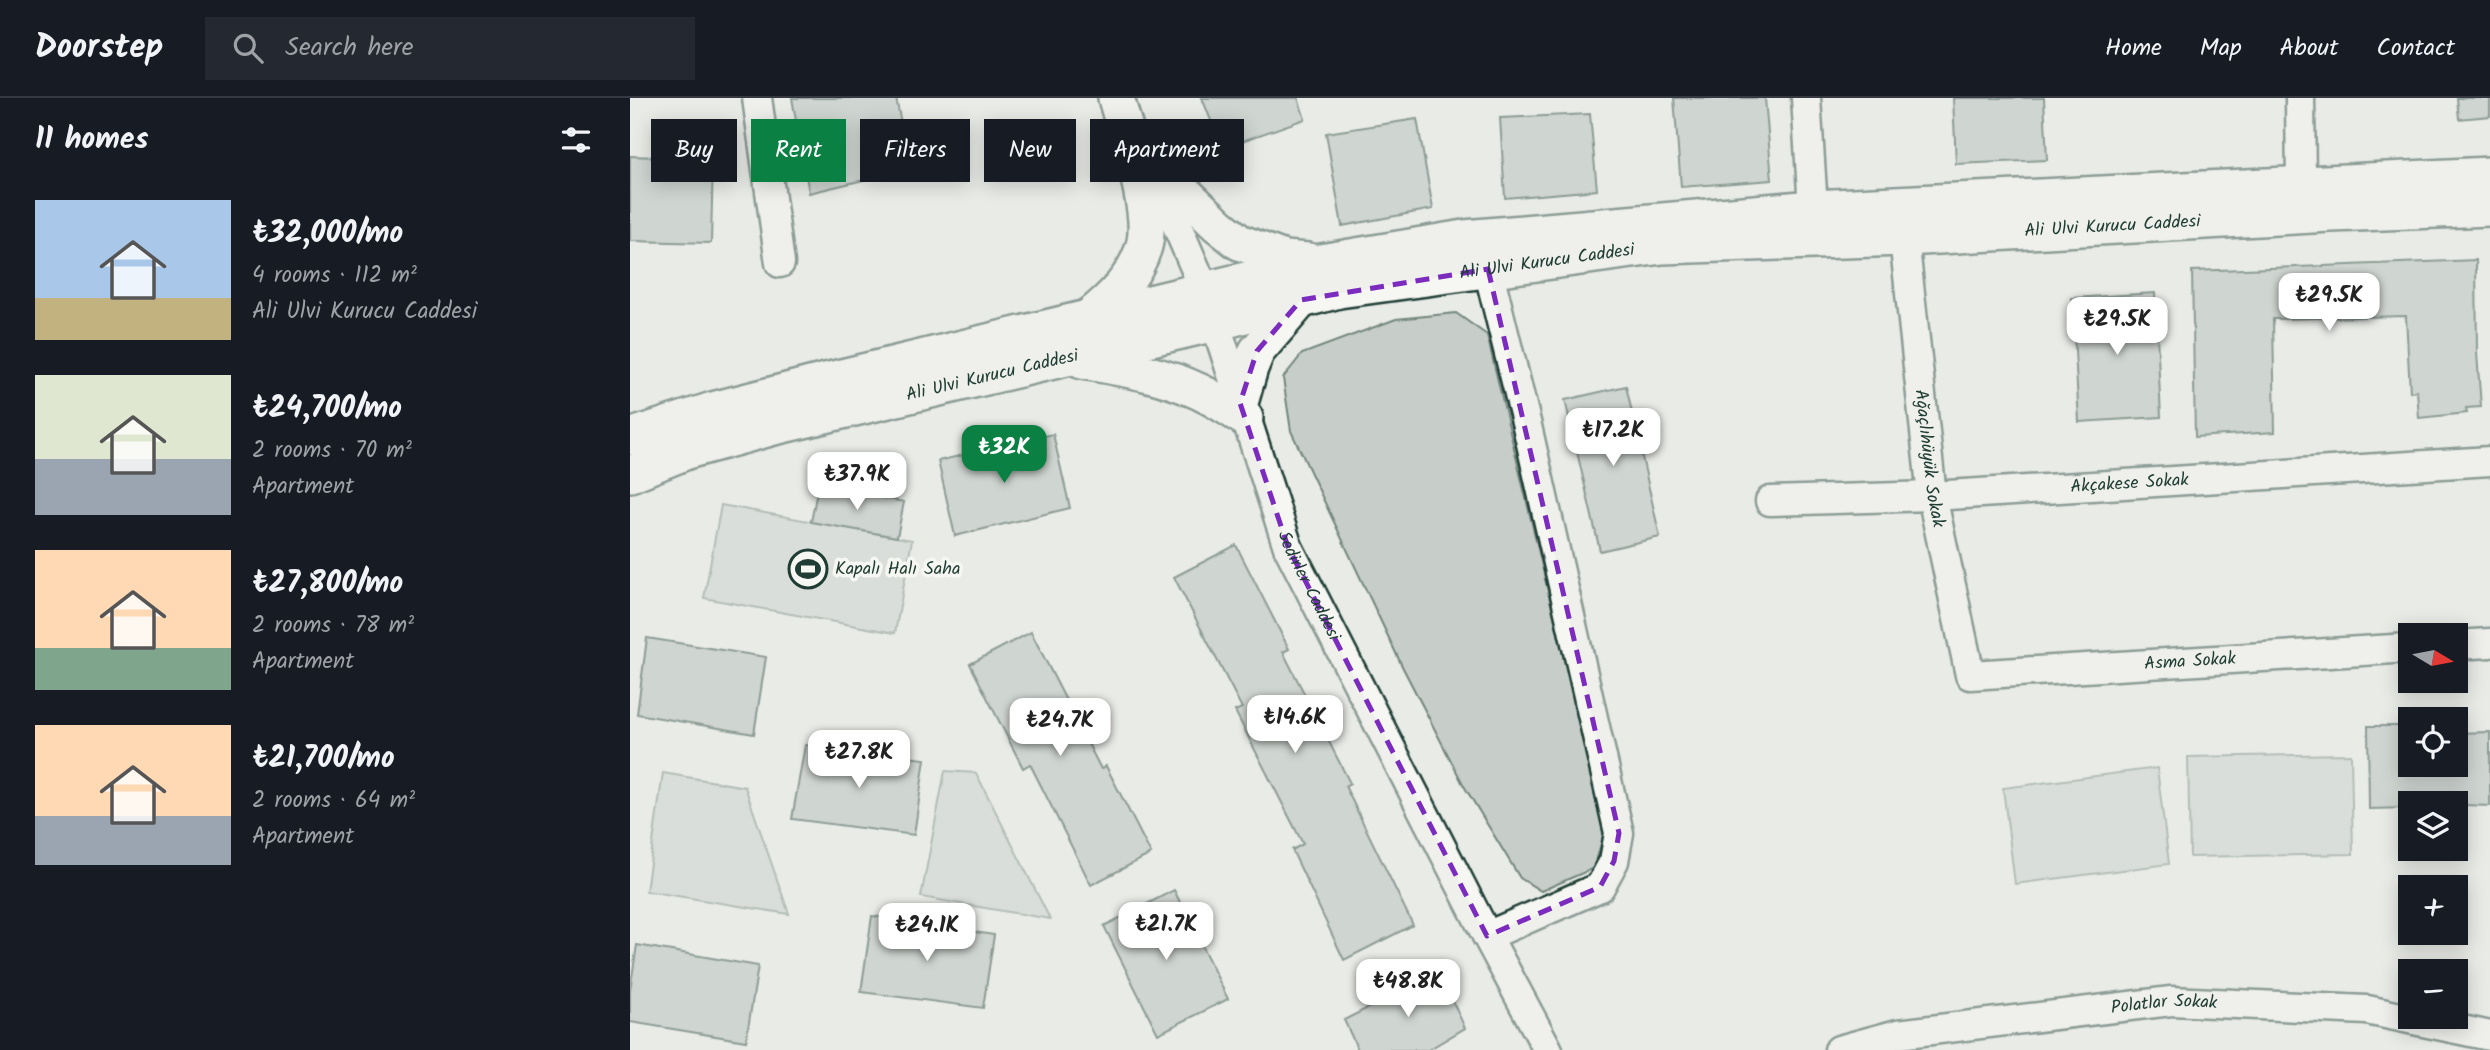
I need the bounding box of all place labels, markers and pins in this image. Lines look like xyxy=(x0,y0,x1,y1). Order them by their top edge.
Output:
pin: ₺29.5K xyxy=(2272,274,2386,333)
pin: ₺29.5K xyxy=(2060,298,2174,357)
pin: ₺17.2K xyxy=(1556,408,1670,468)
pin: ₺32K xyxy=(963,426,1045,485)
pin: ₺37.9K xyxy=(800,452,914,512)
sports icon: Kapalı Halı Saha xyxy=(787,548,829,590)
place label: Kapalı Halı Saha xyxy=(835,555,960,584)
pin: ₺14.6K xyxy=(1238,696,1352,755)
pin: ₺24.7K xyxy=(1003,698,1117,758)
pin: ₺27.8K xyxy=(802,730,916,790)
pin: ₺21.7K xyxy=(1109,902,1223,962)
pin: ₺24.1K xyxy=(870,904,984,963)
pin: ₺48.8K xyxy=(1351,960,1465,1019)

